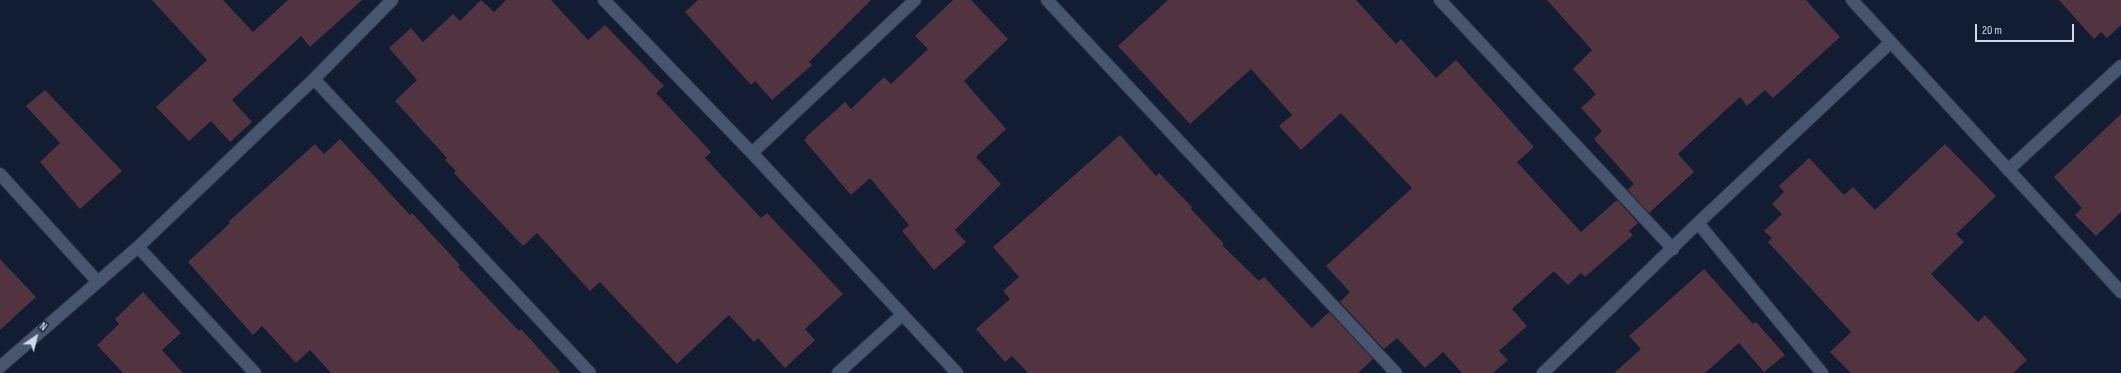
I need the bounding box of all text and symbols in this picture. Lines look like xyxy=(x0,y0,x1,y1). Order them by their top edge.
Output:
scale bar xyxy=(1977,16,2076,42)
text: 20 m xyxy=(1982,23,2002,38)
north arrow xyxy=(16,317,56,357)
text: N xyxy=(37,320,49,334)

